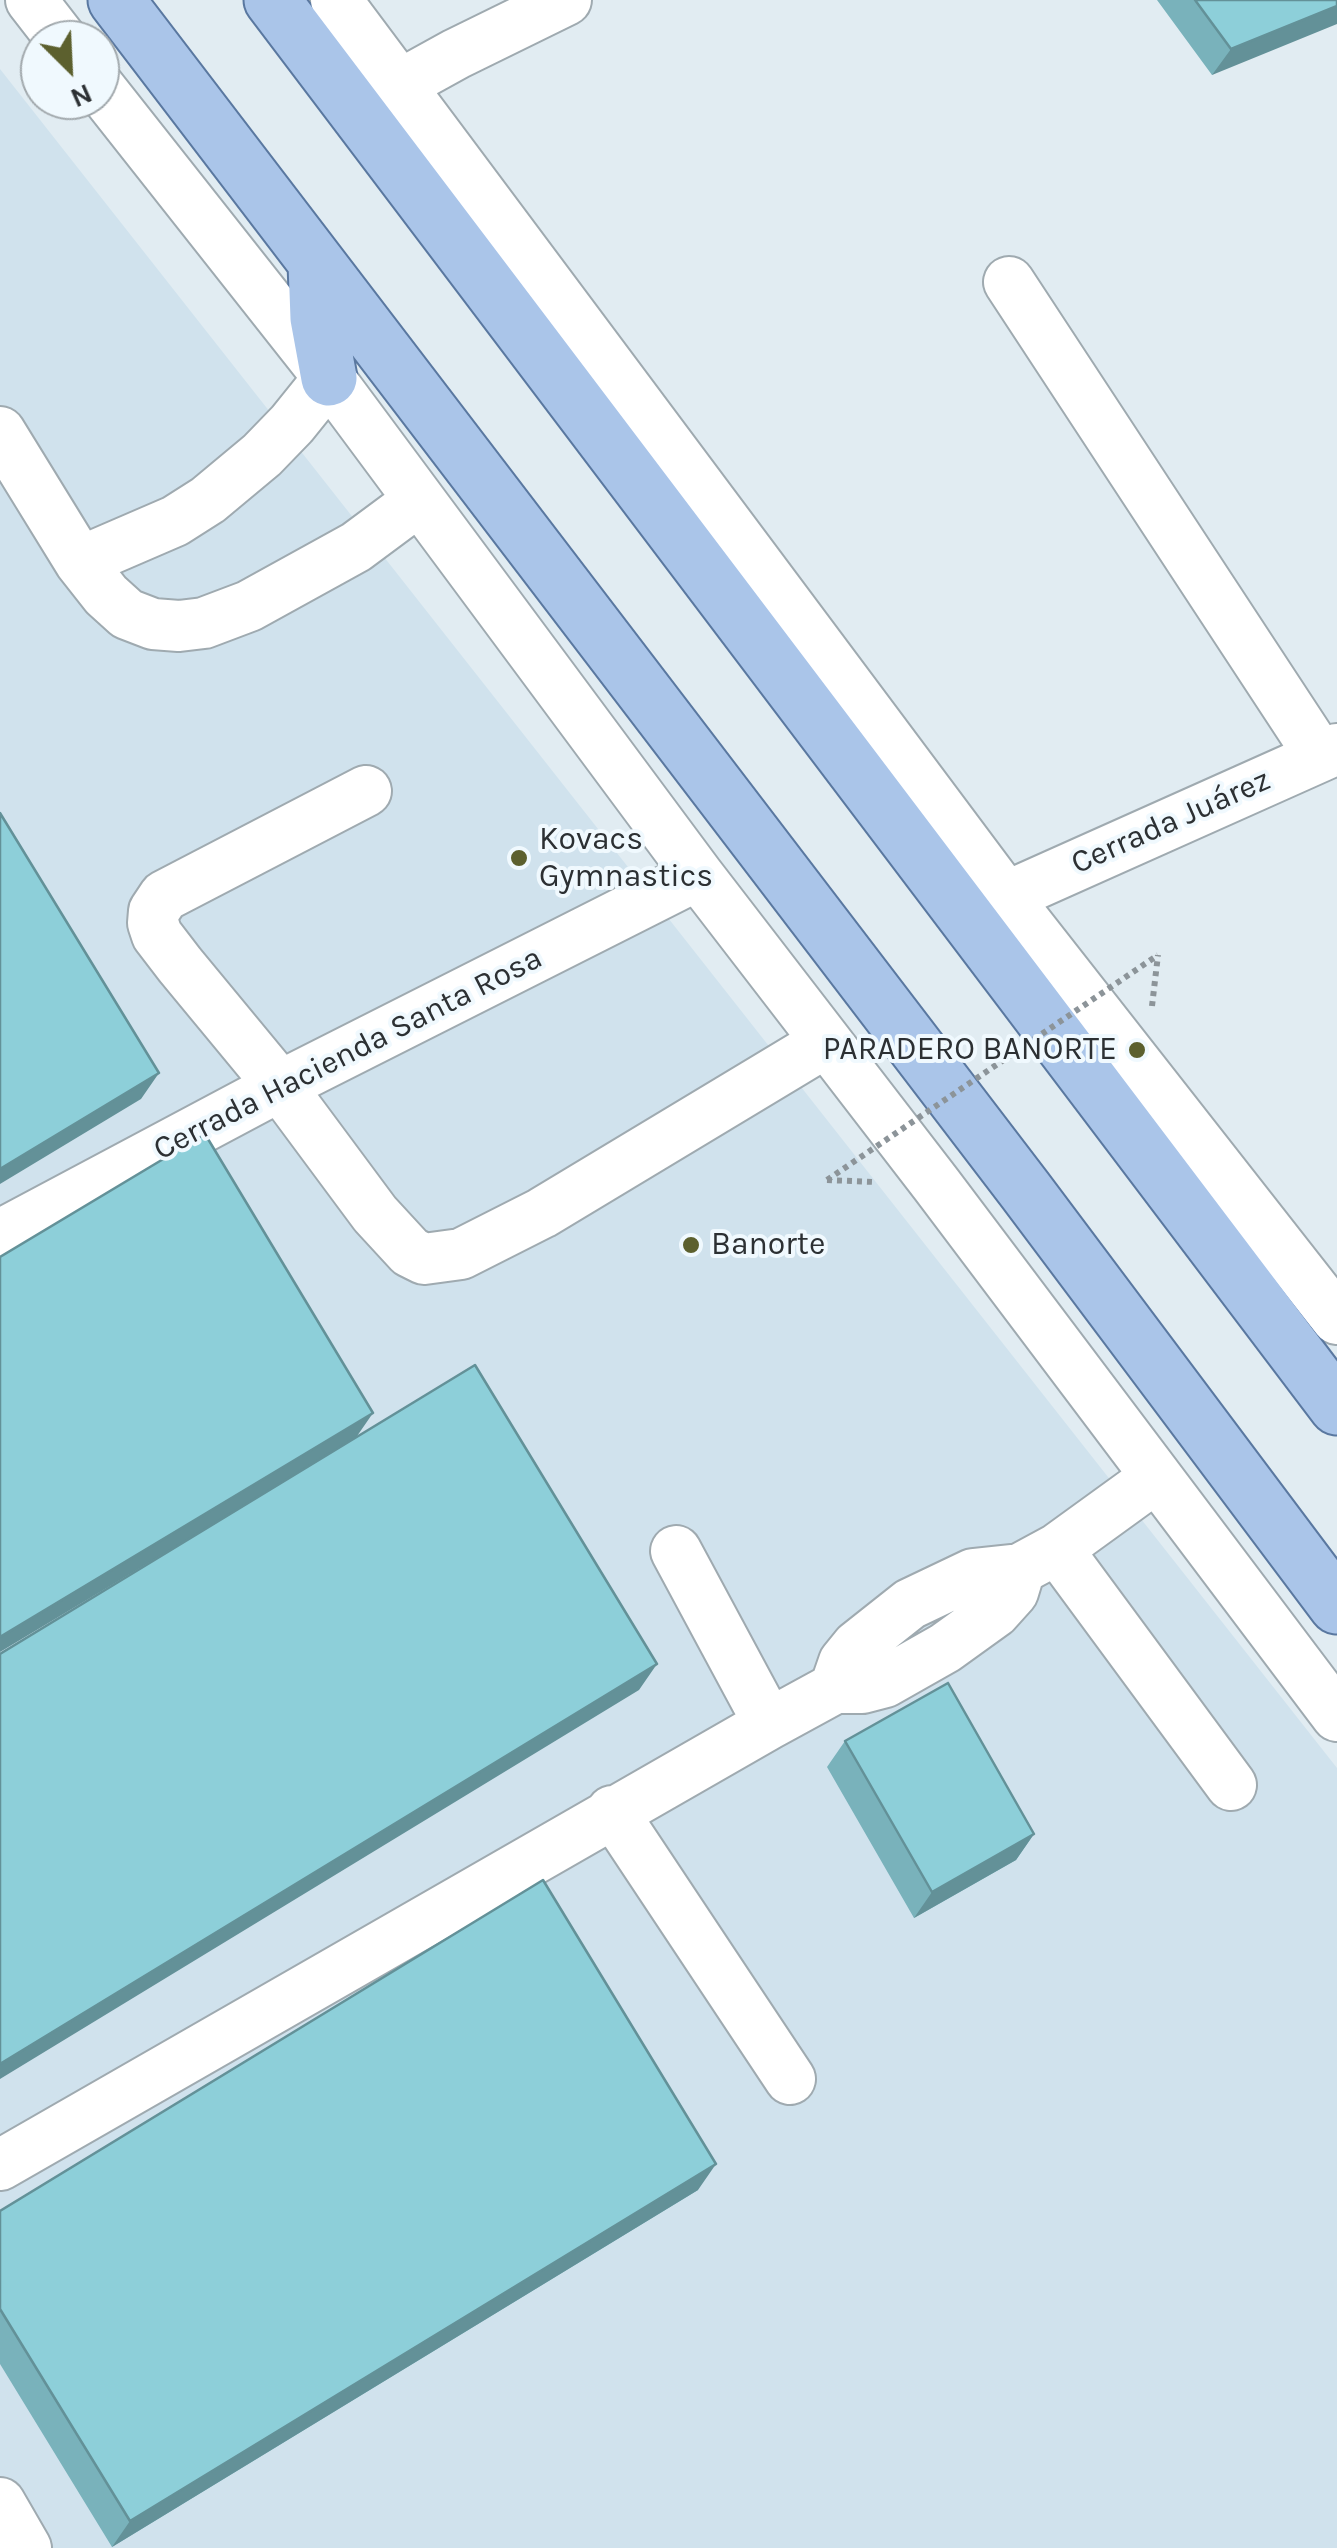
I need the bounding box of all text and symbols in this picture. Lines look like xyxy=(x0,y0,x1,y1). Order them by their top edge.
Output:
north arrow xyxy=(20,20,120,120)
text: N xyxy=(66,77,97,115)
street label: Cerrada Juárez xyxy=(1065,761,1277,883)
place label: Kovacs Gymnastics xyxy=(539,821,713,896)
marker: Kovacs Gymnastics xyxy=(508,847,530,869)
street label: Cerrada Hacienda Santa Rosa xyxy=(147,939,549,1169)
place label: PARADERO BANORTE xyxy=(823,1031,1117,1069)
marker: PARADERO BANORTE xyxy=(1126,1039,1148,1061)
place label: Banorte xyxy=(711,1226,825,1264)
marker: Banorte xyxy=(680,1234,702,1256)

